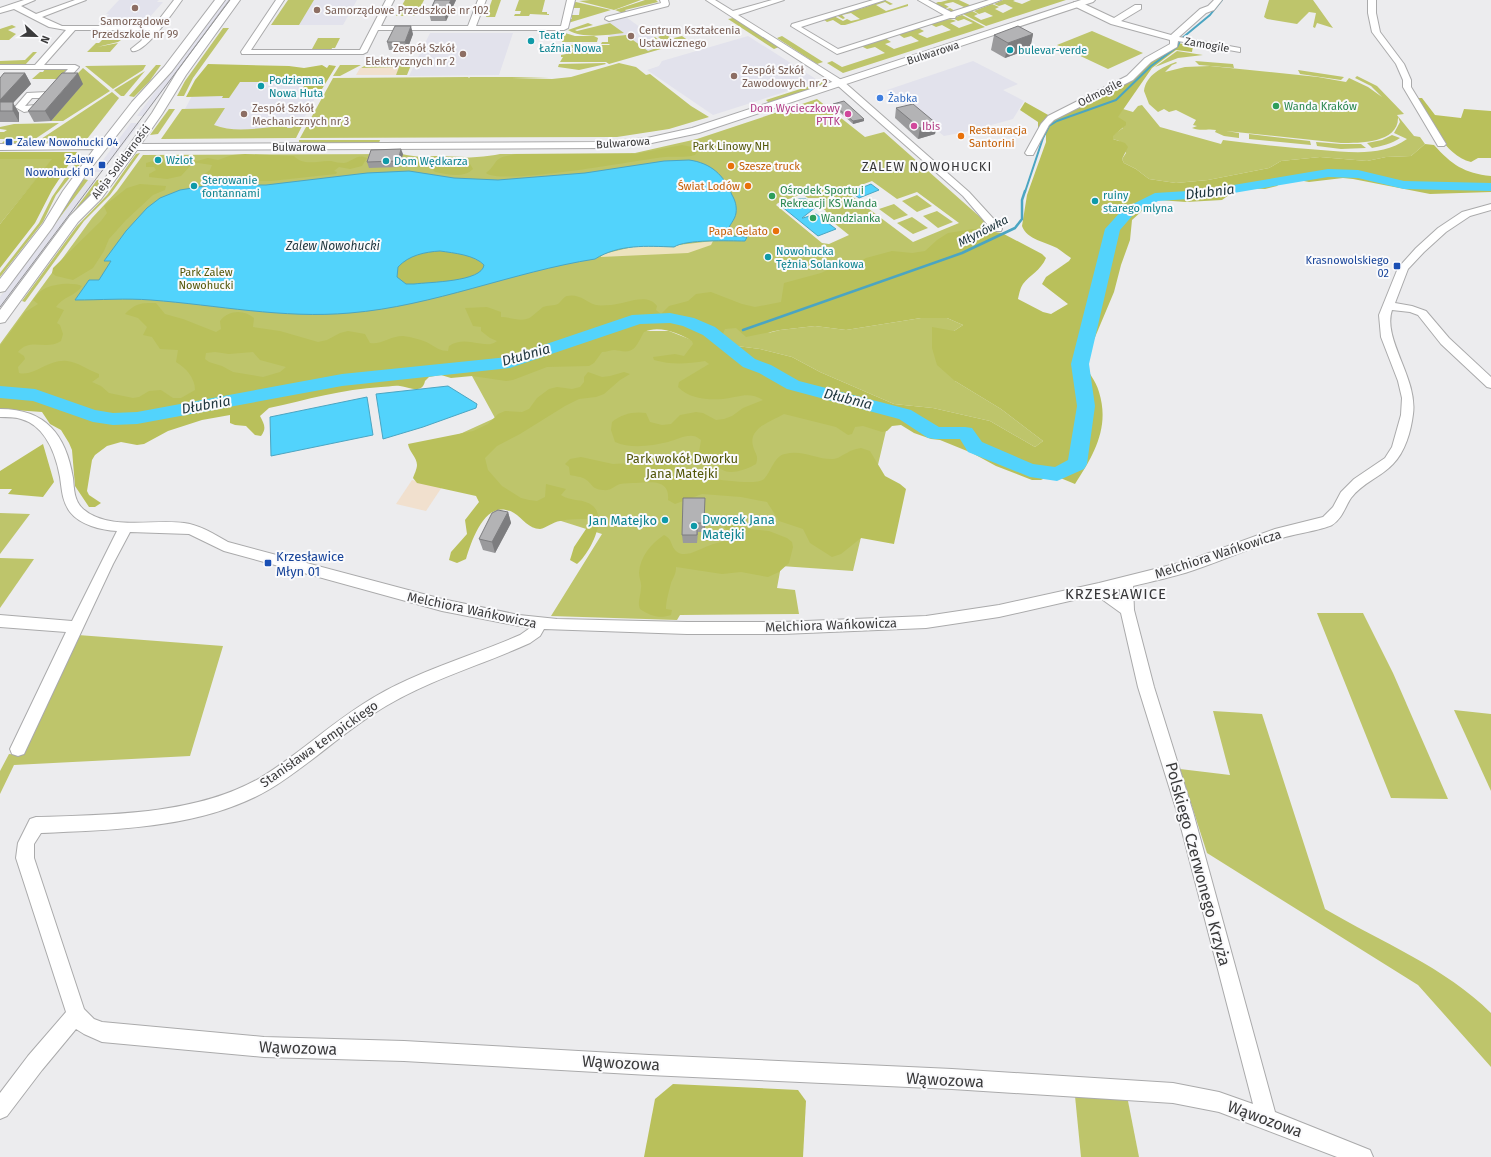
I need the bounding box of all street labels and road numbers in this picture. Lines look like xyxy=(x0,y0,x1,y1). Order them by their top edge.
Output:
street label: Zamogile xyxy=(1184,35,1230,55)
street label: Bulwarowa xyxy=(905,38,961,68)
street label: Odmogile xyxy=(1076,76,1124,110)
street label: Aleja Solidarności xyxy=(89,122,153,202)
street label: Bulwarowa xyxy=(596,135,650,151)
street label: Bulwarowa xyxy=(272,141,326,154)
street label: Melchiora Wańkowicza xyxy=(1153,526,1283,582)
street label: Melchiora Wańkowicza xyxy=(406,589,538,631)
street label: Melchiora Wańkowicza xyxy=(765,615,897,635)
street label: Stanisława Łempickiego xyxy=(257,698,381,790)
street label: Polskiego Czerwonego Krzyża xyxy=(1162,760,1234,968)
street label: Wąwozowa xyxy=(259,1037,337,1060)
street label: Wąwozowa xyxy=(581,1051,661,1076)
street label: Wąwozowa xyxy=(905,1068,985,1093)
street label: Wąwozowa xyxy=(1225,1097,1305,1142)

